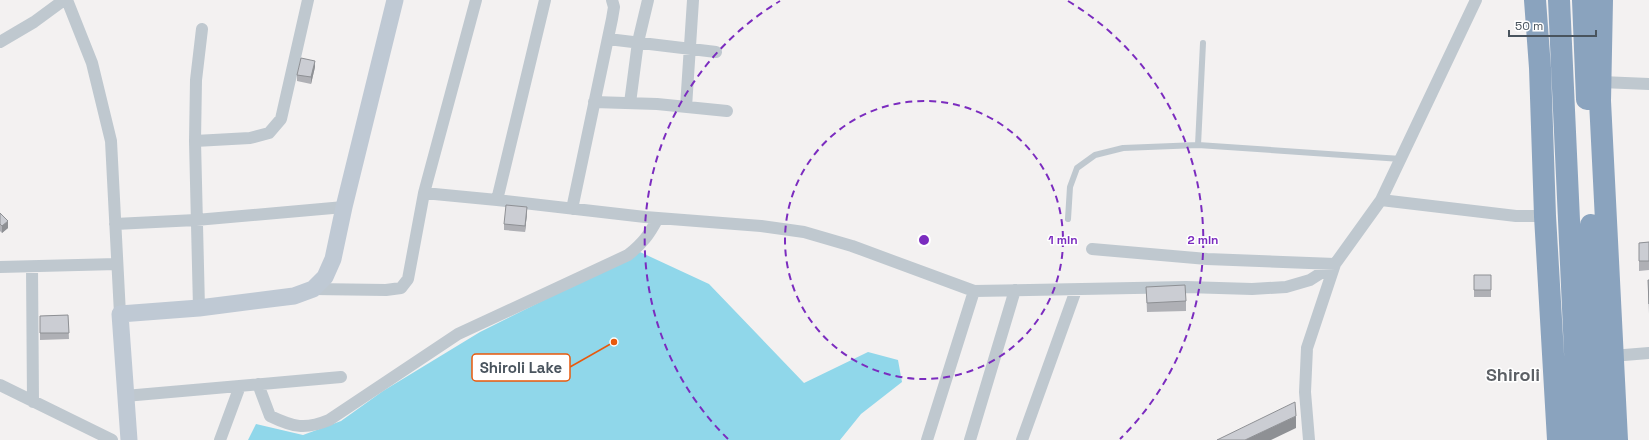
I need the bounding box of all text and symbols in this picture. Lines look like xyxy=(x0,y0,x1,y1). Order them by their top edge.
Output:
scale bar xyxy=(1509,12,1596,38)
text: 50 m xyxy=(1515,18,1543,34)
text: 1 min xyxy=(1048,232,1078,248)
text: 2 min xyxy=(1187,232,1219,248)
centre of rings xyxy=(917,233,931,247)
callout: Shiroli Lake xyxy=(472,354,570,381)
text: Shiroli Lake xyxy=(480,358,563,377)
district label: Shiroli xyxy=(1486,363,1540,386)

